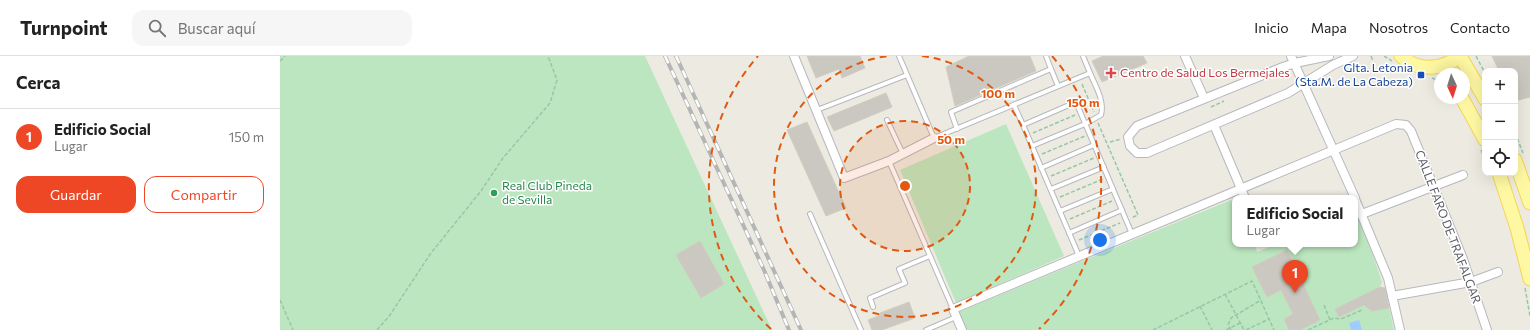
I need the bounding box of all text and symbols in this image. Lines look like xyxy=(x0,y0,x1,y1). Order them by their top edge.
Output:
search box xyxy=(132,10,412,46)
text: Turnpoint xyxy=(20,16,108,39)
icon: search xyxy=(146,17,168,39)
text: Buscar aquí xyxy=(178,19,256,37)
text: Inicio xyxy=(1254,19,1289,36)
text: Mapa xyxy=(1311,19,1347,36)
text: Nosotros xyxy=(1369,19,1428,36)
text: Contacto xyxy=(1450,19,1510,36)
place label: Glta. Letonia (Sta.M. de La Cabeza) xyxy=(1295,60,1413,88)
place label: Centro de Salud Los Bermejales xyxy=(1120,65,1290,79)
marker: Centro de Salud Los Bermejales xyxy=(1105,67,1117,79)
north arrow xyxy=(1434,68,1470,104)
map controls xyxy=(1482,68,1518,176)
button: + xyxy=(1482,68,1518,104)
marker: Glta. Letonia (Sta.M. de La Cabeza) xyxy=(1416,70,1426,80)
text: Cerca xyxy=(16,72,61,93)
text: 100 m xyxy=(981,86,1015,100)
text: 150 m xyxy=(1066,95,1100,109)
button: − xyxy=(1482,104,1518,140)
text: Edificio Social xyxy=(54,120,151,138)
text: 1 xyxy=(26,129,32,145)
text: 150 m xyxy=(229,129,264,145)
text: 50 m xyxy=(937,132,965,146)
text: Lugar xyxy=(54,138,88,154)
button: locate xyxy=(1482,140,1518,176)
street label: CALLE FARO DE TRAFALGAR xyxy=(1413,148,1485,305)
button: Guardar xyxy=(16,176,136,213)
button: Compartir xyxy=(144,176,264,213)
place label: Real Club Pineda de Sevilla xyxy=(502,178,592,206)
centre of rings xyxy=(898,179,912,193)
marker: Real Club Pineda de Sevilla xyxy=(489,188,499,198)
popup xyxy=(1232,195,1358,247)
text: Edificio Social xyxy=(1247,204,1343,222)
text: Lugar xyxy=(1247,222,1280,238)
your location xyxy=(1090,230,1110,250)
pin: 1 xyxy=(1282,260,1308,293)

